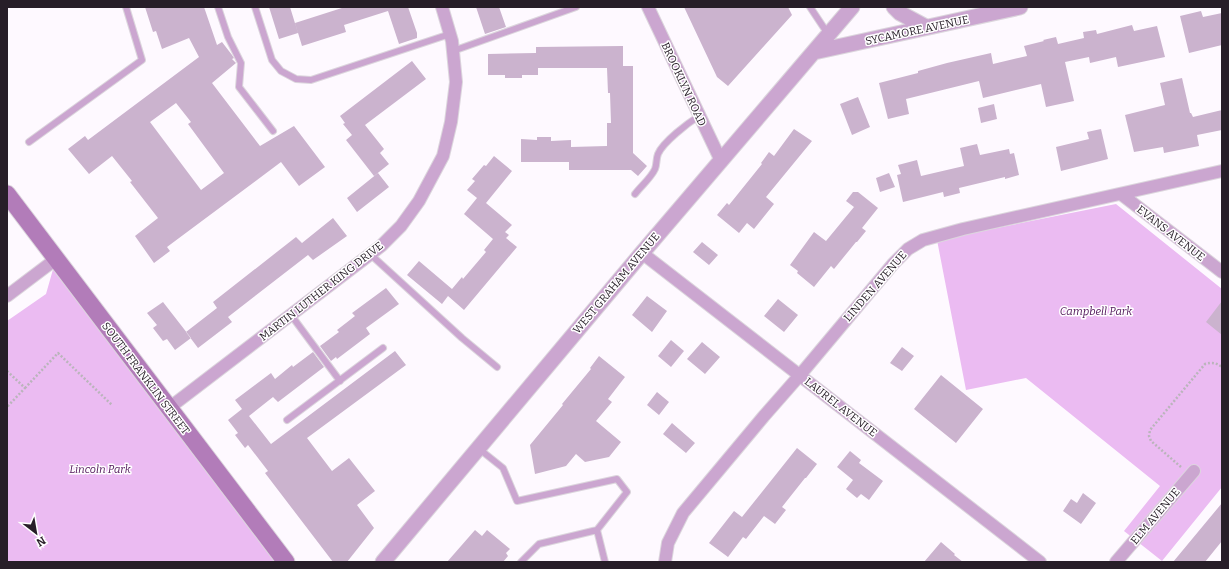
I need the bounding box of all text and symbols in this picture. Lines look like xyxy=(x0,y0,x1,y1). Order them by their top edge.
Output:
street label: SYCAMORE AVENUE xyxy=(864,13,970,48)
street label: BROOKLYN ROAD xyxy=(658,40,709,128)
street label: EVANS AVENUE xyxy=(1134,203,1207,264)
street label: WEST GRAHAM AVENUE xyxy=(570,230,663,336)
street label: MARTIN LUTHER KING DRIVE xyxy=(257,239,386,344)
street label: LINDEN AVENUE xyxy=(841,248,910,324)
park label: Campbell Park xyxy=(1060,305,1133,318)
street label: SOUTH FRANKLIN STREET xyxy=(99,320,192,437)
street label: LAUREL AVENUE xyxy=(802,375,880,440)
park label: Lincoln Park xyxy=(69,463,132,476)
street label: ELM AVENUE xyxy=(1128,485,1183,547)
north arrow xyxy=(16,513,56,553)
text: N xyxy=(33,533,48,549)

